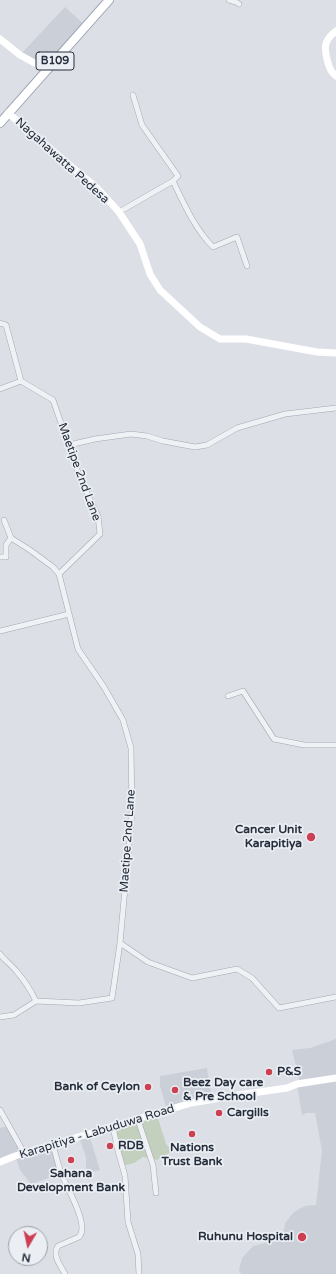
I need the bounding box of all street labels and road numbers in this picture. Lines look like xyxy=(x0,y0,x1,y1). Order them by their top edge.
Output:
road number: B109 xyxy=(36,52,74,70)
street label: Nagahawatta Pedesa xyxy=(12,115,112,207)
street label: Maetipe 2nd Lane xyxy=(55,421,103,523)
street label: Maetipe 2nd Lane xyxy=(117,789,139,893)
street label: Karapitiya - Labuduwa Road xyxy=(18,1102,176,1162)

